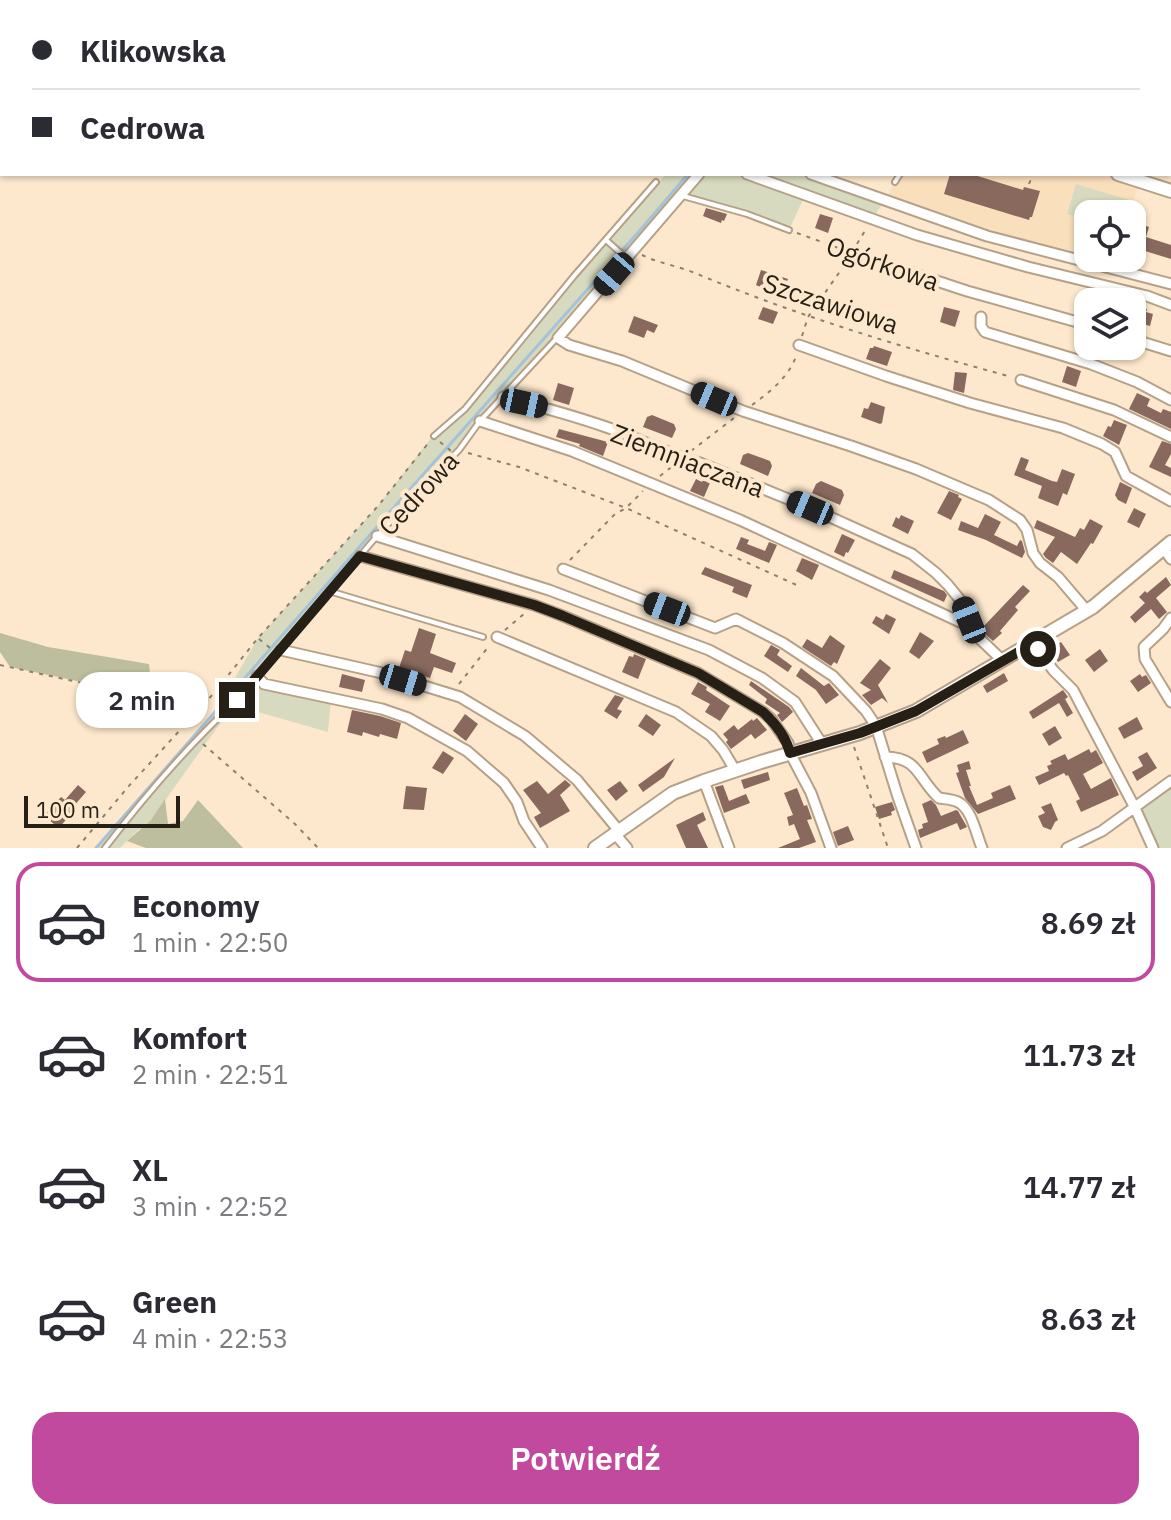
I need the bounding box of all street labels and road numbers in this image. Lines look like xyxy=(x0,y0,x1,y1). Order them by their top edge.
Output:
street label: Ogórkowa xyxy=(822,228,944,298)
street label: Szczawiowa xyxy=(759,265,903,341)
street label: Ziemniaczana xyxy=(607,415,770,505)
street label: Cedrowa xyxy=(370,444,466,542)

